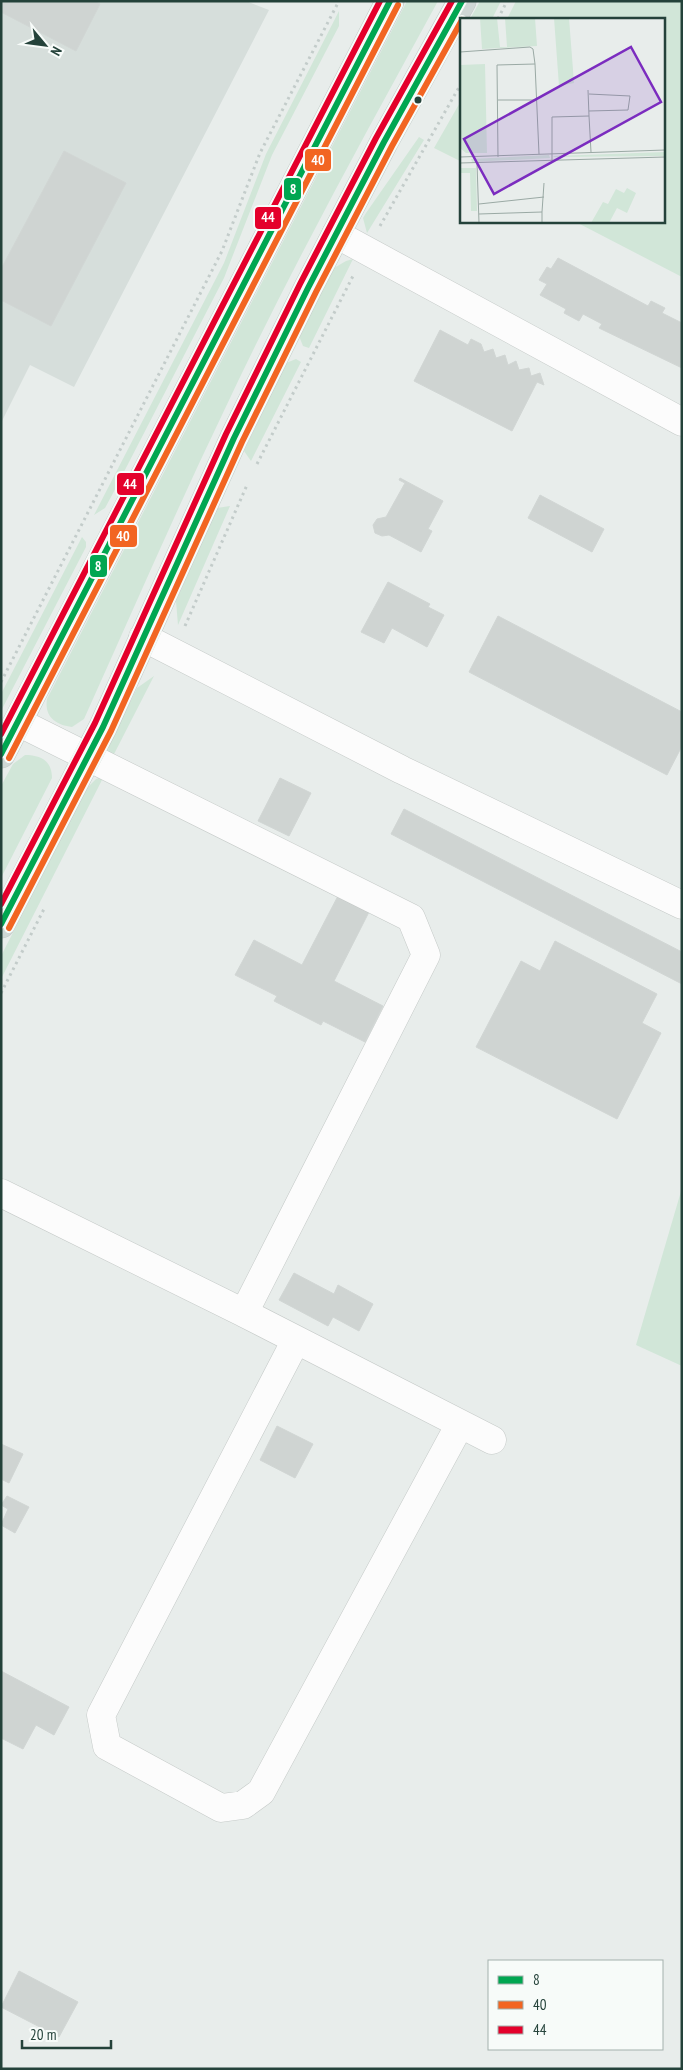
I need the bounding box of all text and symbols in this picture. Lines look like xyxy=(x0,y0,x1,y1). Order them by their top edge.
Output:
inset map xyxy=(460,18,666,222)
north arrow xyxy=(20,20,70,70)
text: N xyxy=(47,44,66,59)
unlabelled marker xyxy=(413,95,423,105)
line badge: 40 xyxy=(304,148,332,172)
text: 40 xyxy=(311,151,325,169)
line badge: 8 xyxy=(283,177,302,201)
text: 8 xyxy=(290,180,296,198)
line badge: 44 xyxy=(254,206,282,230)
text: 44 xyxy=(261,208,275,226)
line badge: 44 xyxy=(116,472,145,496)
text: 44 xyxy=(123,475,137,493)
line badge: 40 xyxy=(109,524,138,548)
text: 40 xyxy=(116,527,130,545)
line badge: 8 xyxy=(89,554,108,578)
text: 8 xyxy=(95,557,101,575)
legend xyxy=(488,1960,663,2050)
text: 8 xyxy=(533,1970,540,1989)
text: 40 xyxy=(533,1995,547,2014)
scale bar xyxy=(22,2018,111,2050)
text: 44 xyxy=(533,2020,547,2039)
text: 20 m xyxy=(30,2025,56,2044)

